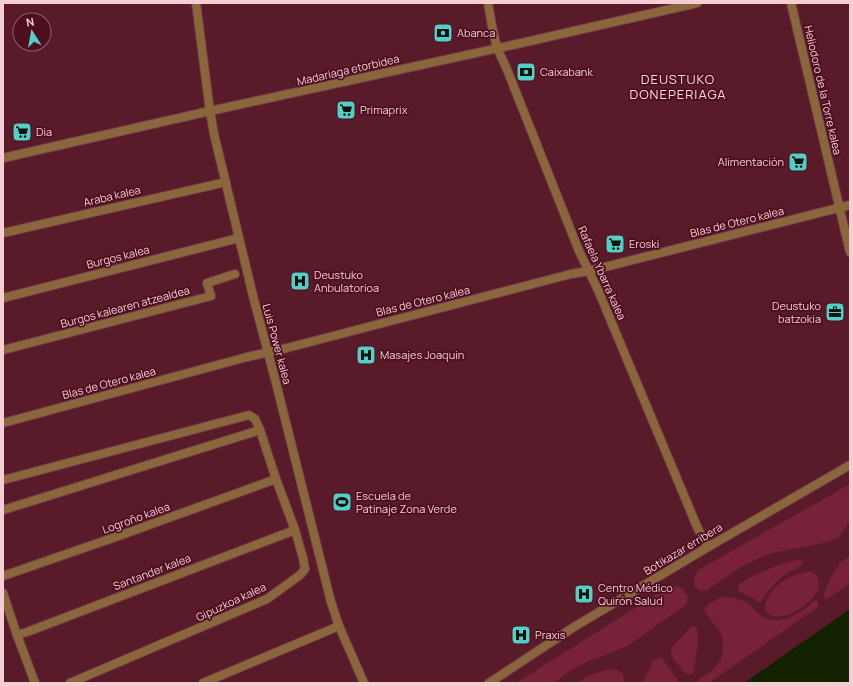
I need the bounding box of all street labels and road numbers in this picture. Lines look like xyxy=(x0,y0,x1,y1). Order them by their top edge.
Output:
street label: Heliodoro de la Torre kalea xyxy=(801,24,846,156)
street label: Madariaga etorbidea xyxy=(295,50,401,89)
street label: Araba kalea xyxy=(82,182,142,209)
street label: Blas de Otero kalea xyxy=(688,203,785,240)
street label: Rafaela Ybarra kalea xyxy=(575,223,630,322)
street label: Burgos kalea xyxy=(85,241,151,272)
street label: Burgos kalearen atzealdea xyxy=(59,282,191,331)
street label: Blas de Otero kalea xyxy=(374,282,471,319)
street label: Luis Power kalea xyxy=(259,302,295,386)
street label: Blas de Otero kalea xyxy=(60,363,157,402)
street label: Logroño kalea xyxy=(100,498,172,537)
street label: Botikazar erribera xyxy=(641,519,725,578)
street label: Santander kalea xyxy=(111,550,193,593)
street label: Gipuzkoa kalea xyxy=(193,579,268,624)

